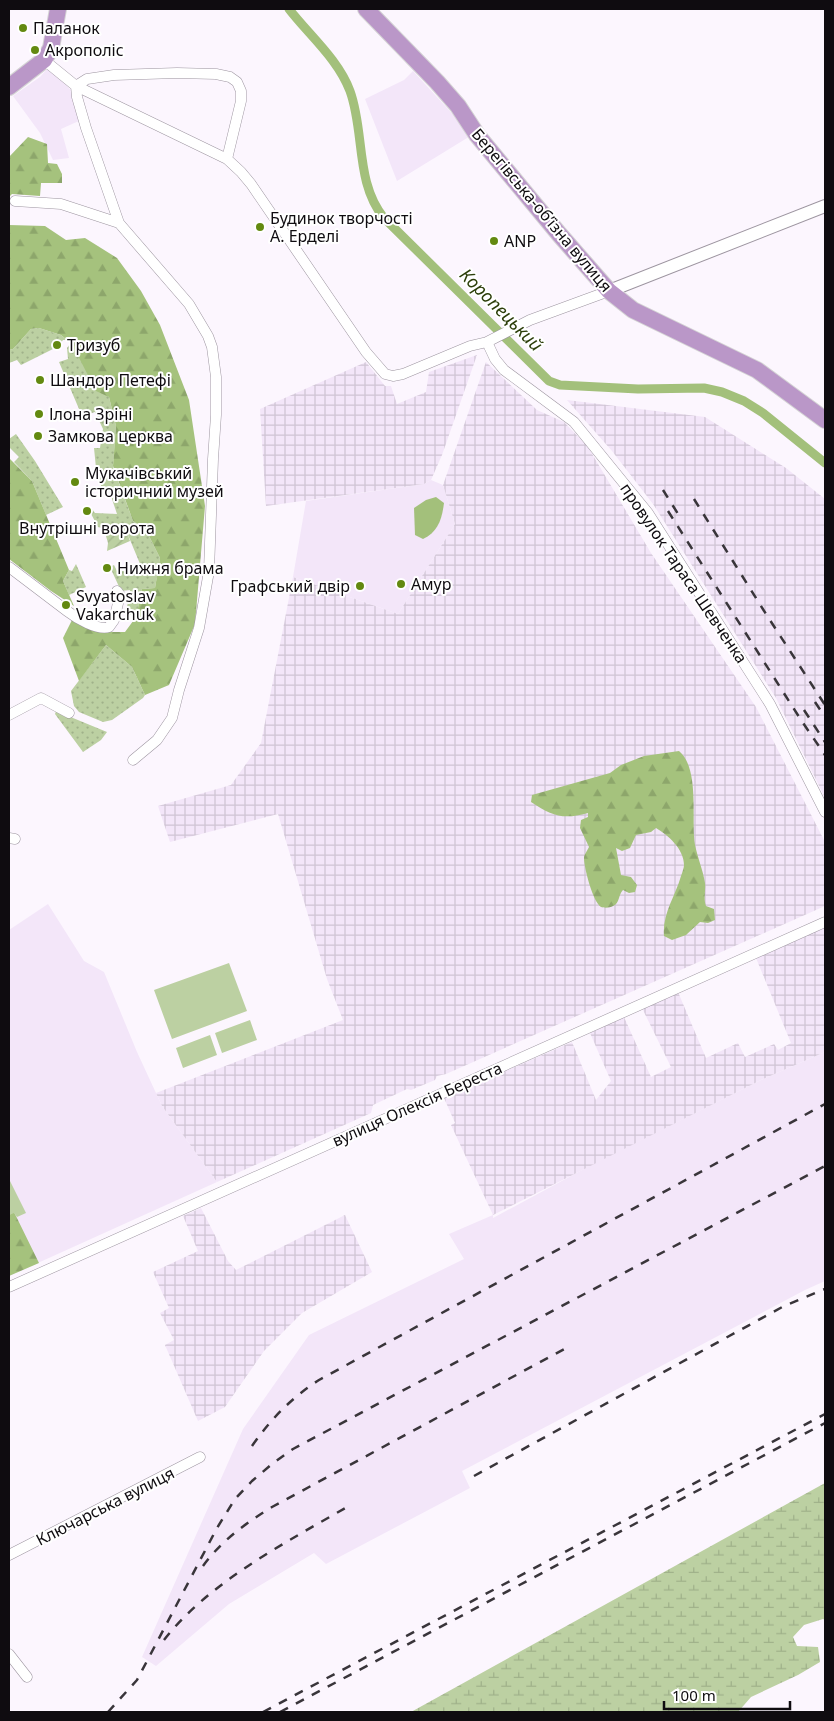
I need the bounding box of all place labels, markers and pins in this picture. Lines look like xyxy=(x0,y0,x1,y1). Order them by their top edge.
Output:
place label: Паланок xyxy=(33,17,100,39)
marker: Паланок xyxy=(17,22,29,34)
place label: Акрополіс xyxy=(45,39,124,61)
marker: Акрополіс xyxy=(29,44,41,56)
place label: Будинок творчості А. Ерделі xyxy=(270,207,413,247)
marker: Будинок творчості А. Ерделі xyxy=(254,221,266,233)
place label: ANP xyxy=(504,230,536,252)
marker: ANP xyxy=(488,235,500,247)
place label: Тризуб xyxy=(67,334,120,356)
marker: Тризуб xyxy=(51,339,63,351)
place label: Шандор Петефі xyxy=(50,369,171,391)
marker: Шандор Петефі xyxy=(34,374,46,386)
place label: Ілона Зріні xyxy=(49,403,132,425)
marker: Ілона Зріні xyxy=(33,408,45,420)
place label: Замкова церква xyxy=(48,425,173,447)
marker: Замкова церква xyxy=(32,430,44,442)
place label: Мукачівський історичний музей xyxy=(85,462,224,502)
marker: Мукачівський історичний музей xyxy=(69,476,81,488)
marker: Внутрішні ворота xyxy=(81,505,93,517)
place label: Внутрішні ворота xyxy=(19,517,155,539)
place label: Нижня брама xyxy=(117,557,224,579)
marker: Нижня брама xyxy=(101,562,113,574)
place label: Амур xyxy=(411,573,451,595)
place label: Графський двір xyxy=(230,575,350,597)
marker: Амур xyxy=(395,578,407,590)
marker: Графський двір xyxy=(354,580,366,592)
place label: Svyatoslav Vakarchuk xyxy=(76,585,155,625)
marker: Svyatoslav Vakarchuk xyxy=(60,599,72,611)

